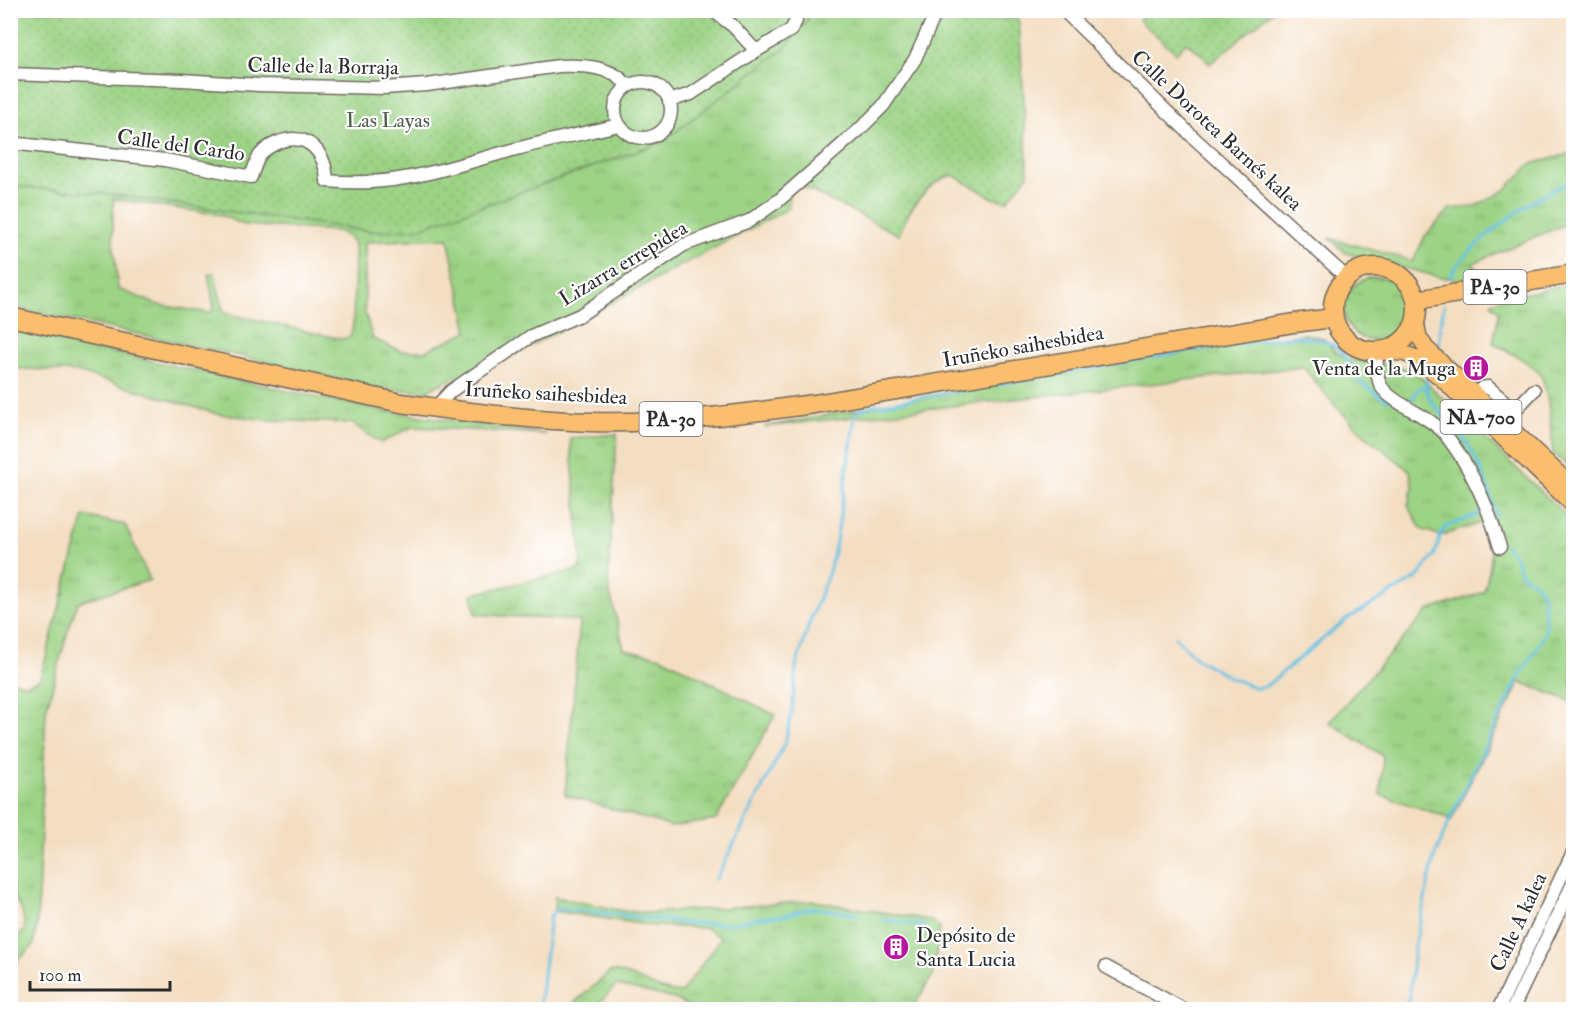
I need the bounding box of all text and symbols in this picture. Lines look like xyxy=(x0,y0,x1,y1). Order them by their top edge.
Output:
street label: Calle Dorotea Barnés kalea xyxy=(1125,44,1308,217)
street label: Calle de la Borraja xyxy=(247,52,399,81)
park label: Las Layas xyxy=(346,107,430,134)
street label: Calle del Cardo xyxy=(115,123,247,168)
street label: Lizarra errepidea xyxy=(554,214,693,312)
road number: PA-30 xyxy=(1464,270,1526,304)
street label: Iruñeko saihesbidea xyxy=(941,319,1106,374)
building icon: Venta de la Muga xyxy=(1461,353,1491,383)
place label: Venta de la Muga xyxy=(1312,355,1456,382)
street label: Iruñeko saihesbidea xyxy=(464,376,628,411)
road number: NA-700 xyxy=(1440,400,1522,434)
road number: PA-30 xyxy=(640,402,702,436)
street label: Calle A kalea xyxy=(1484,868,1553,976)
place label: Depósito de Santa Lucia xyxy=(916,922,1016,973)
building icon: Depósito de Santa Lucia xyxy=(881,932,911,962)
scale bar xyxy=(30,954,170,992)
text: 100 m xyxy=(39,964,82,987)

